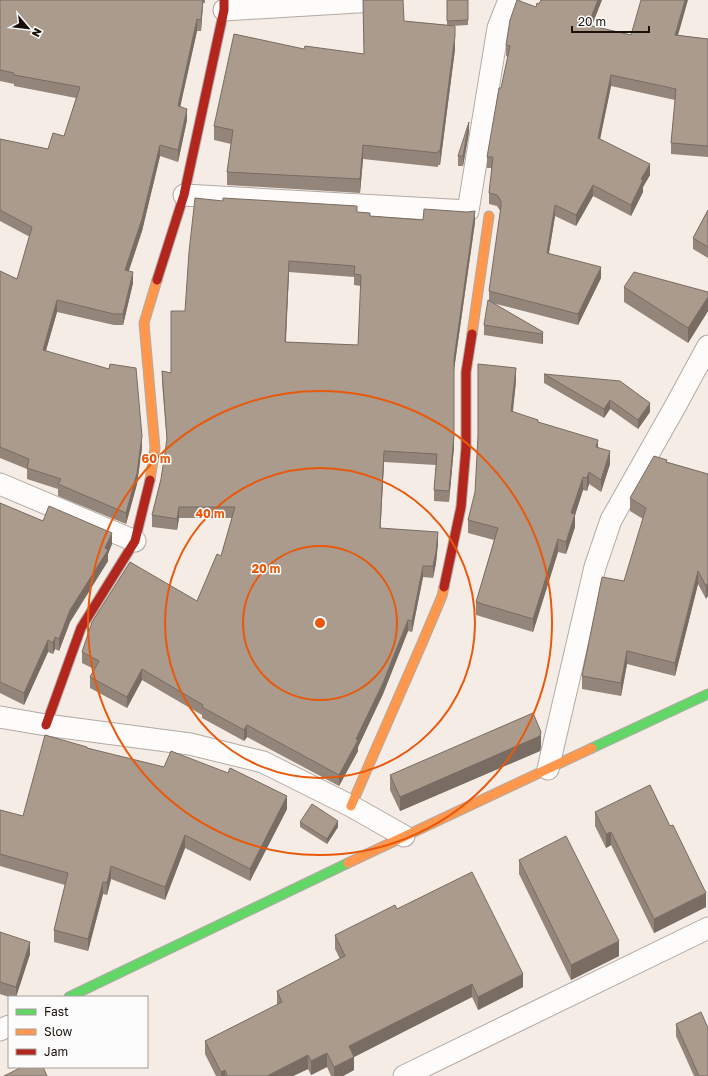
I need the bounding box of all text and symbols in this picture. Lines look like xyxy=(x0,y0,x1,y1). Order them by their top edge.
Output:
north arrow xyxy=(8,8,48,48)
scale bar xyxy=(572,8,649,34)
text: 20 m xyxy=(578,14,606,29)
text: N xyxy=(30,26,45,40)
text: 60 m xyxy=(142,451,170,466)
text: 40 m xyxy=(196,506,224,521)
text: 20 m xyxy=(252,561,280,576)
centre of rings xyxy=(313,616,327,630)
legend xyxy=(8,996,148,1068)
text: Fast xyxy=(44,1004,69,1019)
text: Slow xyxy=(44,1024,72,1039)
text: Jam xyxy=(44,1044,68,1059)

